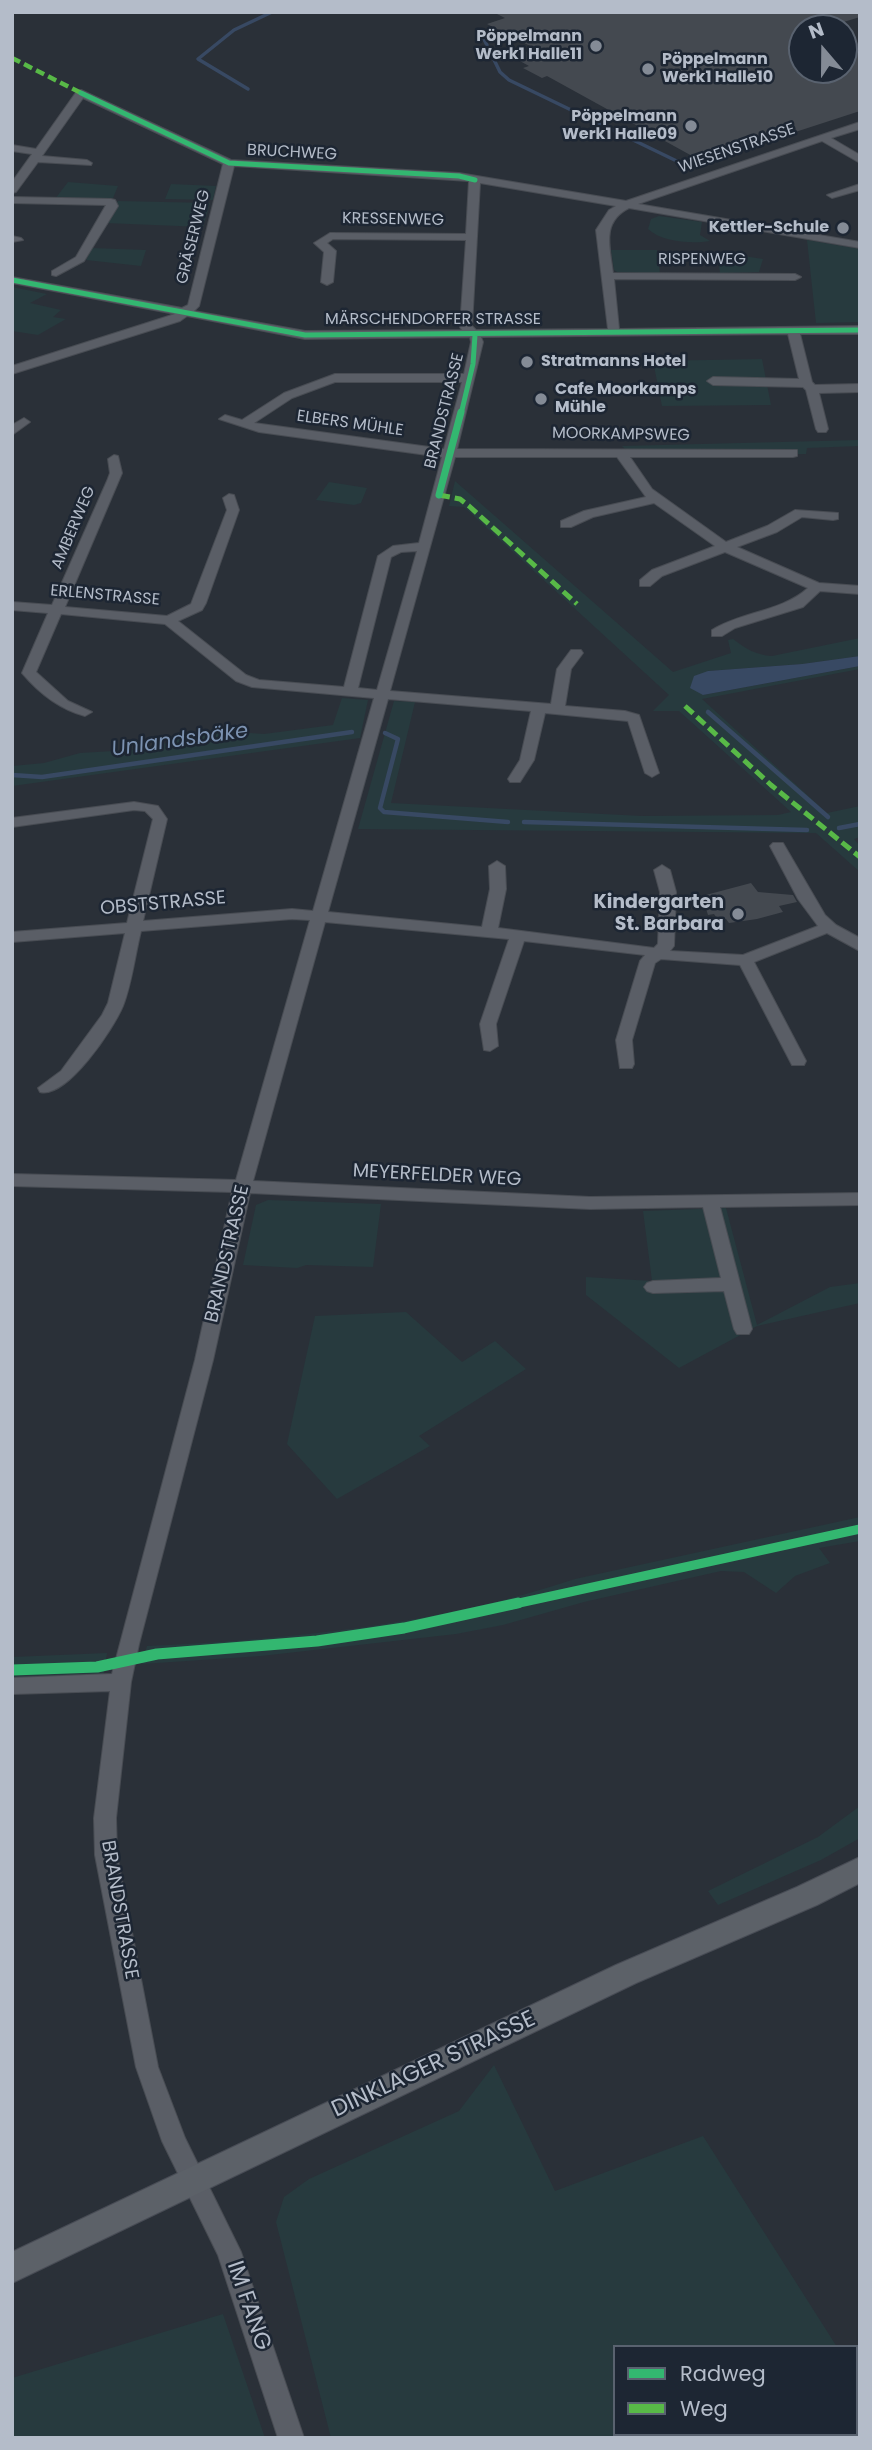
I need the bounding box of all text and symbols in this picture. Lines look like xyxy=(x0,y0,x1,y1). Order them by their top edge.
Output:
north arrow xyxy=(788,14,858,84)
text: N xyxy=(805,16,828,46)
place label: Pöppelmann Werk1 Halle11 xyxy=(475,27,582,65)
marker: Pöppelmann Werk1 Halle11 xyxy=(588,38,604,54)
place label: Pöppelmann Werk1 Halle10 xyxy=(662,50,773,88)
marker: Pöppelmann Werk1 Halle10 xyxy=(640,61,656,77)
place label: Pöppelmann Werk1 Halle09 xyxy=(562,107,677,145)
marker: Pöppelmann Werk1 Halle09 xyxy=(683,118,699,134)
street label: WIESENSTRASSE xyxy=(676,120,798,178)
street label: BRUCHWEG xyxy=(247,141,337,165)
street label: GRÄSERWEG xyxy=(173,188,215,286)
street label: KRESSENWEG xyxy=(342,210,444,230)
place label: Kettler-Schule xyxy=(709,218,829,238)
marker: Kettler-Schule xyxy=(835,220,851,236)
street label: RISPENWEG xyxy=(658,250,746,270)
street label: MÄRSCHENDORFER STRASSE xyxy=(325,310,541,330)
street label: BRANDSTRASSE xyxy=(421,351,469,471)
place label: Stratmanns Hotel xyxy=(541,352,686,372)
marker: Stratmanns Hotel xyxy=(519,354,535,370)
place label: Cafe Moorkamps Mühle xyxy=(555,380,696,418)
marker: Cafe Moorkamps Mühle xyxy=(533,391,549,407)
street label: ELBERS MÜHLE xyxy=(296,407,404,441)
street label: MOORKAMPSWEG xyxy=(552,424,690,446)
street label: AMBERWEG xyxy=(48,483,100,573)
street label: ERLENSTRASSE xyxy=(49,582,161,610)
water label: Unlandsbäke xyxy=(110,719,250,763)
street label: OBSTSTRASSE xyxy=(99,887,227,921)
place label: Kindergarten St. Barbara xyxy=(593,892,724,936)
marker: Kindergarten St. Barbara xyxy=(730,906,746,922)
street label: MEYERFELDER WEG xyxy=(352,1160,522,1192)
street label: BRANDSTRASSE xyxy=(201,1183,255,1325)
street label: BRANDSTRASSE xyxy=(96,1839,142,1981)
street label: DINKLAGER STRASSE xyxy=(328,2006,540,2124)
street label: IM FANG xyxy=(220,2258,276,2354)
legend xyxy=(613,2345,858,2436)
text: Radweg xyxy=(680,2359,766,2388)
text: Weg xyxy=(680,2394,728,2423)

